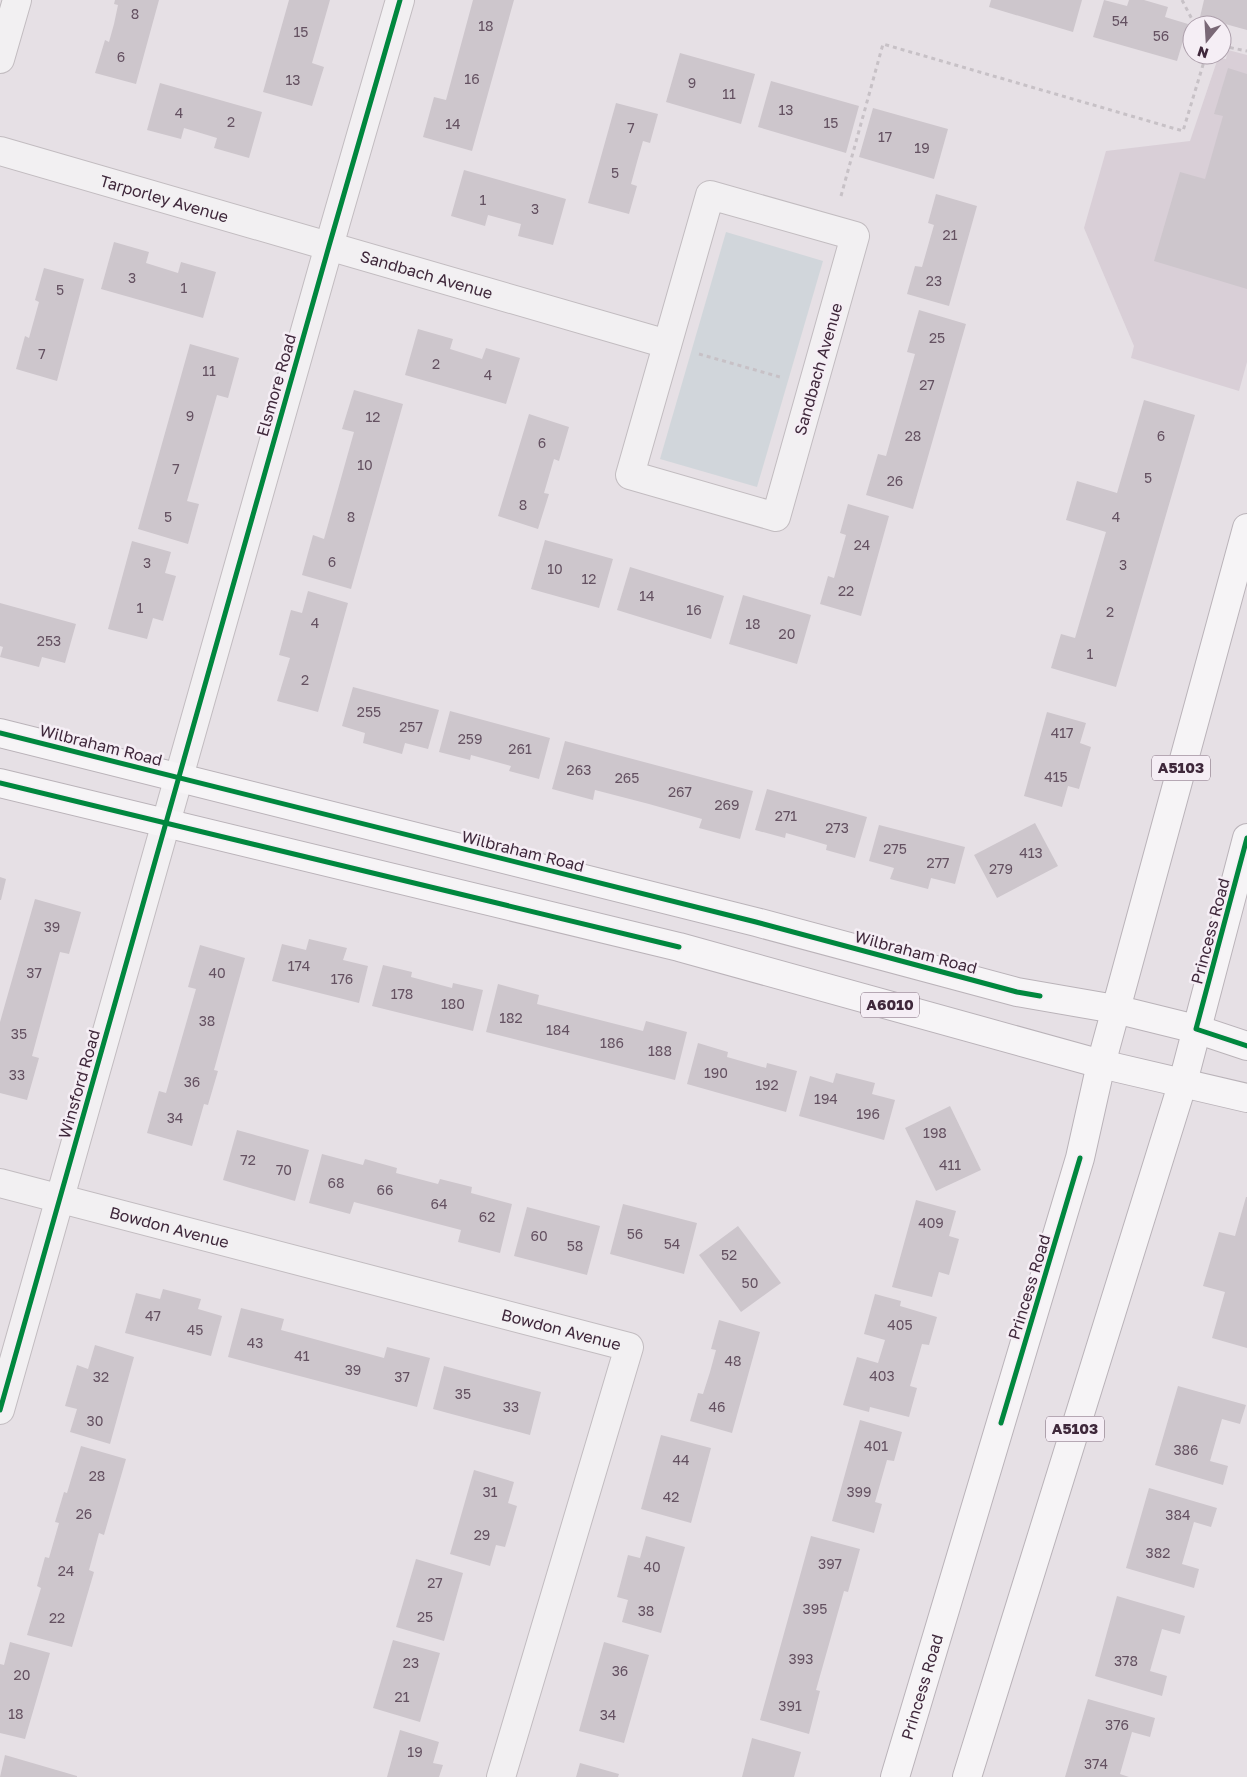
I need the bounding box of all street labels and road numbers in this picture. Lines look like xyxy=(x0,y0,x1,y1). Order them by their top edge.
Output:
street label: Tarporley Avenue xyxy=(98,170,231,227)
street label: Sandbach Avenue xyxy=(358,246,495,303)
street label: Sandbach Avenue xyxy=(790,300,846,438)
street label: Elsmore Road xyxy=(252,331,300,439)
street label: Wilbraham Road xyxy=(37,720,165,770)
road number: A5103 xyxy=(1152,756,1210,780)
street label: Wilbraham Road xyxy=(459,826,587,876)
street label: Princess Road xyxy=(1186,876,1234,986)
street label: Wilbraham Road xyxy=(853,926,979,978)
road number: A6010 xyxy=(861,992,919,1018)
street label: Winsford Road xyxy=(54,1027,104,1141)
street label: Bowdon Avenue xyxy=(107,1202,231,1252)
street label: Princess Road xyxy=(1004,1232,1054,1342)
street label: Bowdon Avenue xyxy=(499,1304,623,1355)
road number: A5103 xyxy=(1046,1416,1104,1442)
street label: Princess Road xyxy=(897,1632,947,1742)

